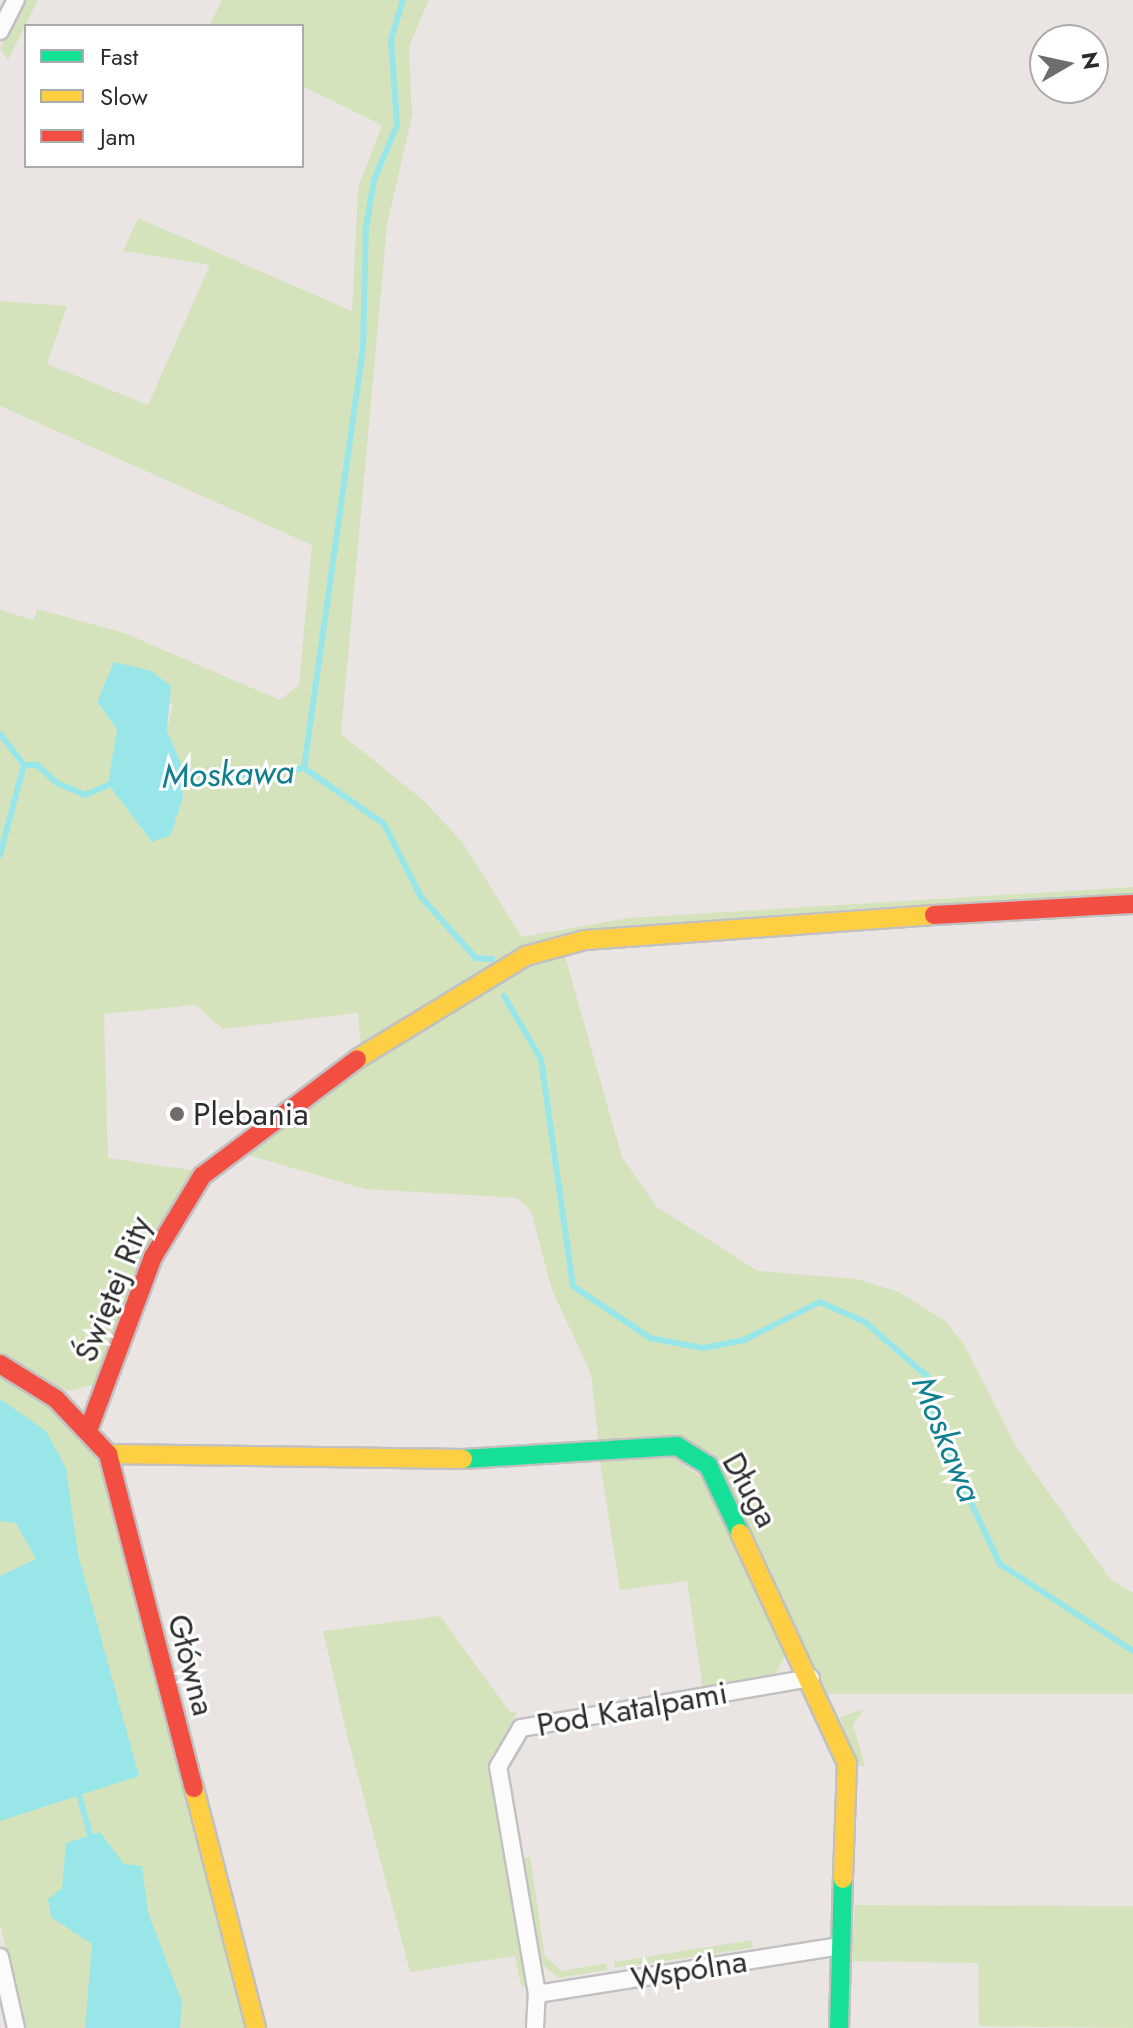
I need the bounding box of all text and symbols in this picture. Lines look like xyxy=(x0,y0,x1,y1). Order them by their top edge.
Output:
legend xyxy=(24,24,304,168)
north arrow xyxy=(1029,24,1109,104)
text: Fast xyxy=(100,39,138,74)
text: N xyxy=(1074,49,1108,72)
text: Slow xyxy=(100,79,148,114)
text: Jam xyxy=(100,119,136,154)
water label: Moskawa xyxy=(161,751,295,797)
place label: Plebania xyxy=(193,1095,309,1133)
marker: Plebania xyxy=(168,1105,186,1123)
street label: Świętej Rity xyxy=(66,1210,160,1368)
water label: Moskawa xyxy=(903,1370,991,1508)
street label: Długa xyxy=(714,1446,786,1534)
street label: Główna xyxy=(159,1610,223,1720)
street label: Pod Katalpami xyxy=(534,1673,730,1745)
street label: Wspólna xyxy=(628,1942,750,1998)

